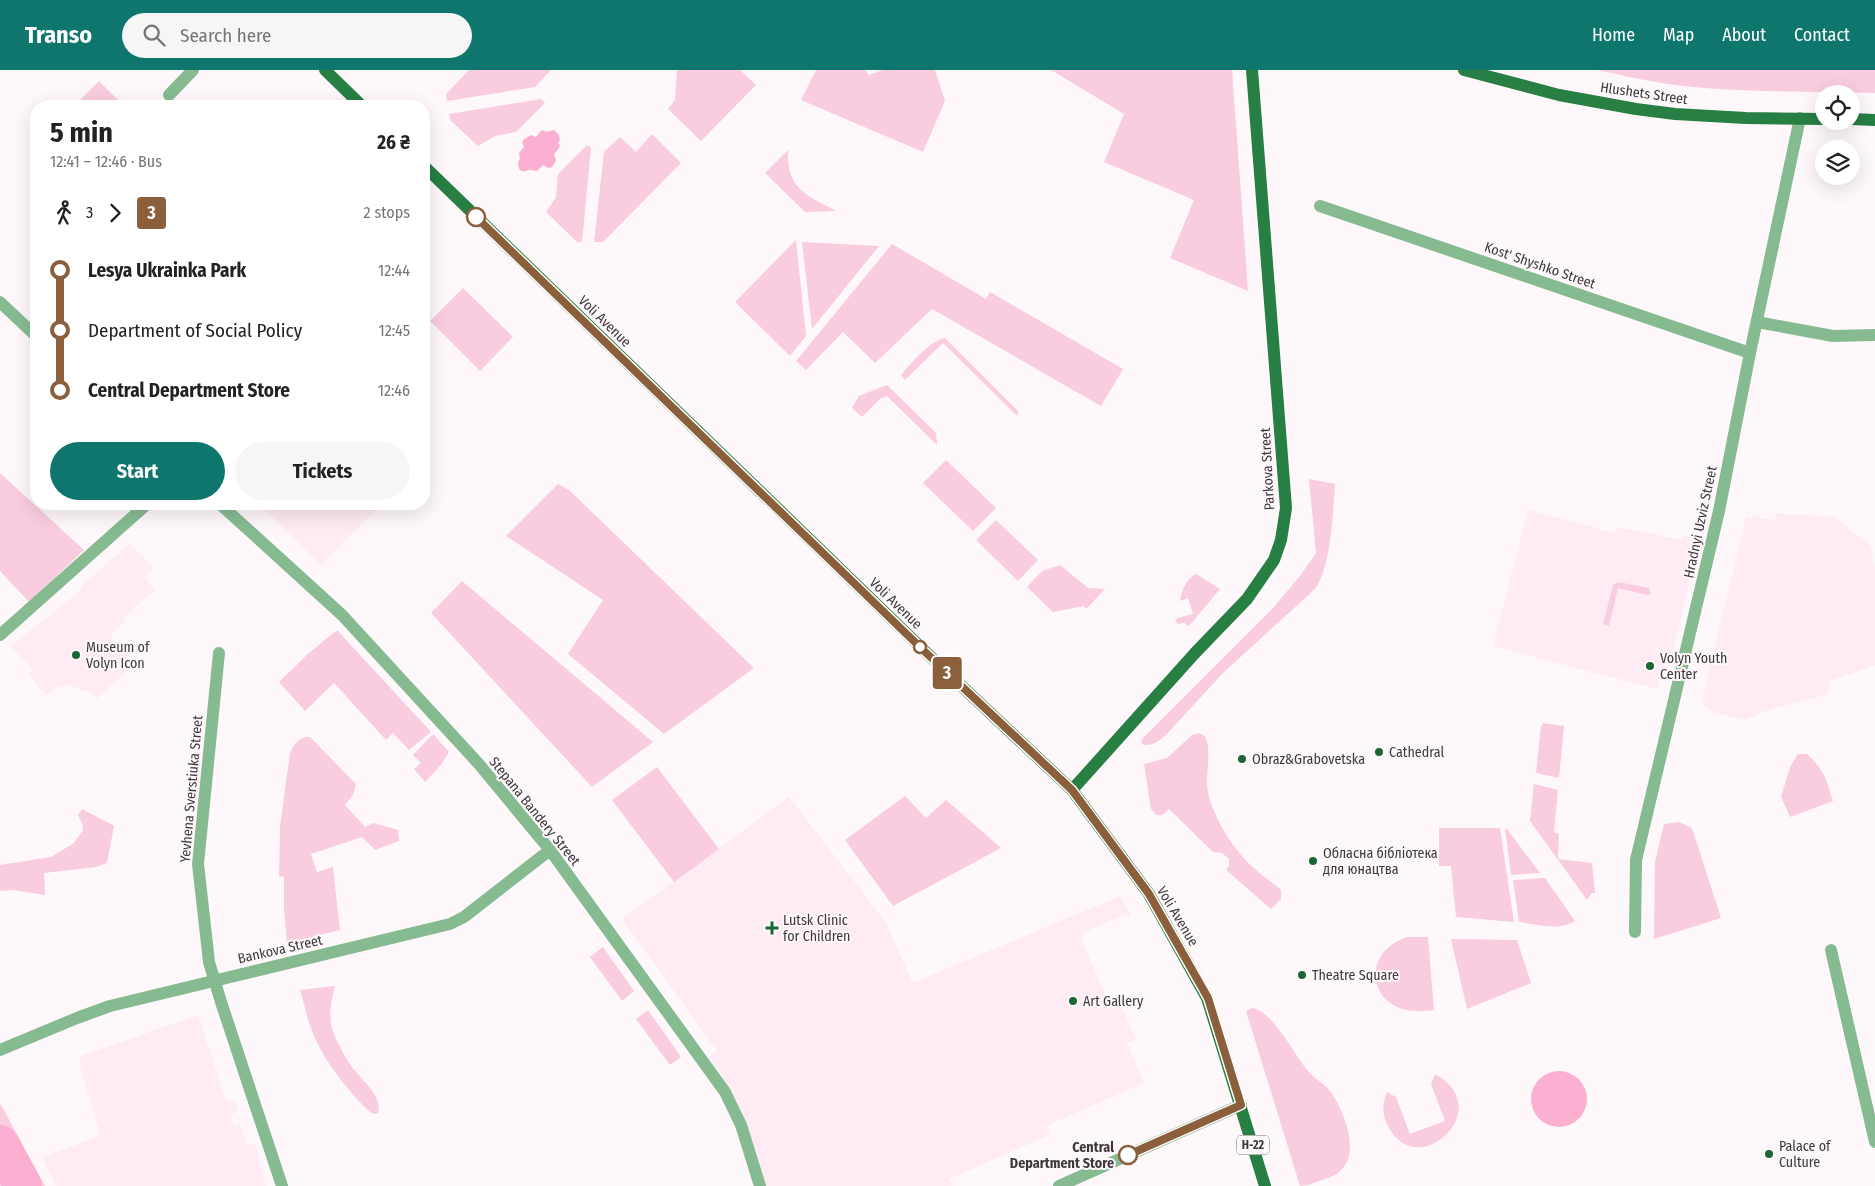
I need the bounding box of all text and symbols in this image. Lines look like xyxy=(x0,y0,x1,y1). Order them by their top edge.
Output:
search box xyxy=(122,13,472,58)
text: Transo xyxy=(25,21,92,49)
icon: search xyxy=(140,21,168,49)
text: Search here xyxy=(180,24,272,47)
text: Home xyxy=(1592,24,1635,46)
text: Map xyxy=(1663,24,1694,46)
text: About xyxy=(1722,24,1766,46)
text: Contact xyxy=(1794,24,1850,46)
street label: Hlushets Street xyxy=(1599,79,1689,108)
map controls xyxy=(1815,85,1860,185)
button: locate xyxy=(1815,85,1860,130)
text: 5 min xyxy=(50,116,113,149)
text: 26 ₴ xyxy=(377,131,410,154)
button: layers xyxy=(1815,140,1860,185)
text: 12:41 – 12:46 · Bus xyxy=(50,152,162,171)
icon: walk xyxy=(50,199,78,227)
icon: forward xyxy=(101,199,129,227)
text: 3 xyxy=(147,202,156,224)
text: 3 xyxy=(86,203,93,222)
text: 2 stops xyxy=(364,203,410,222)
unlabelled marker xyxy=(466,207,486,227)
street label: Kost' Shyshko Street xyxy=(1482,239,1598,293)
text: Lesya Ukrainka Park xyxy=(88,259,246,282)
text: 12:44 xyxy=(378,261,410,280)
street label: Voli Avenue xyxy=(575,292,635,351)
text: Department of Social Policy xyxy=(88,319,302,342)
text: 12:45 xyxy=(378,321,410,340)
text: Central Department Store xyxy=(88,379,290,402)
text: 12:46 xyxy=(378,381,410,400)
street label: Parkova Street xyxy=(1257,427,1278,511)
button: Start xyxy=(50,442,225,500)
button: Tickets xyxy=(235,442,410,500)
street label: Hradnyi Uzviz Street xyxy=(1680,464,1721,580)
street label: Voli Avenue xyxy=(866,574,926,633)
place label: Museum of Volyn Icon xyxy=(86,639,151,672)
unlabelled marker xyxy=(913,640,927,654)
marker: Museum of Volyn Icon xyxy=(70,649,82,661)
place label: Volyn Youth Center xyxy=(1660,650,1727,683)
line badge: 3 xyxy=(931,657,963,689)
marker: Volyn Youth Center xyxy=(1644,660,1656,672)
text: 3 xyxy=(943,662,951,684)
street label: Yevhena Sverstiuka Street xyxy=(177,714,206,863)
place label: Cathedral xyxy=(1389,744,1444,761)
marker: Cathedral xyxy=(1373,746,1385,758)
place label: Obraz&Grabovetska xyxy=(1252,751,1365,768)
street label: Stepana Bandery Street xyxy=(485,753,584,869)
marker: Obraz&Grabovetska xyxy=(1236,753,1248,765)
place label: Обласна бібліотека для юнацтва xyxy=(1323,845,1438,878)
marker: Обласна бібліотека для юнацтва xyxy=(1307,855,1319,867)
street label: Voli Avenue xyxy=(1153,883,1202,949)
place label: Lutsk Clinic for Children xyxy=(783,912,850,945)
marker: Lutsk Clinic for Children xyxy=(765,921,779,935)
street label: Bankova Street xyxy=(236,931,324,967)
place label: Theatre Square xyxy=(1312,967,1399,984)
marker: Theatre Square xyxy=(1296,969,1308,981)
place label: Art Gallery xyxy=(1083,993,1144,1010)
marker: Art Gallery xyxy=(1067,995,1079,1007)
road number: Н-22 xyxy=(1237,1136,1269,1154)
place label: Palace of Culture xyxy=(1779,1138,1832,1171)
place label: Central Department Store xyxy=(1010,1139,1114,1172)
marker: Central Department Store xyxy=(1118,1145,1138,1165)
marker: Palace of Culture xyxy=(1763,1148,1775,1160)

